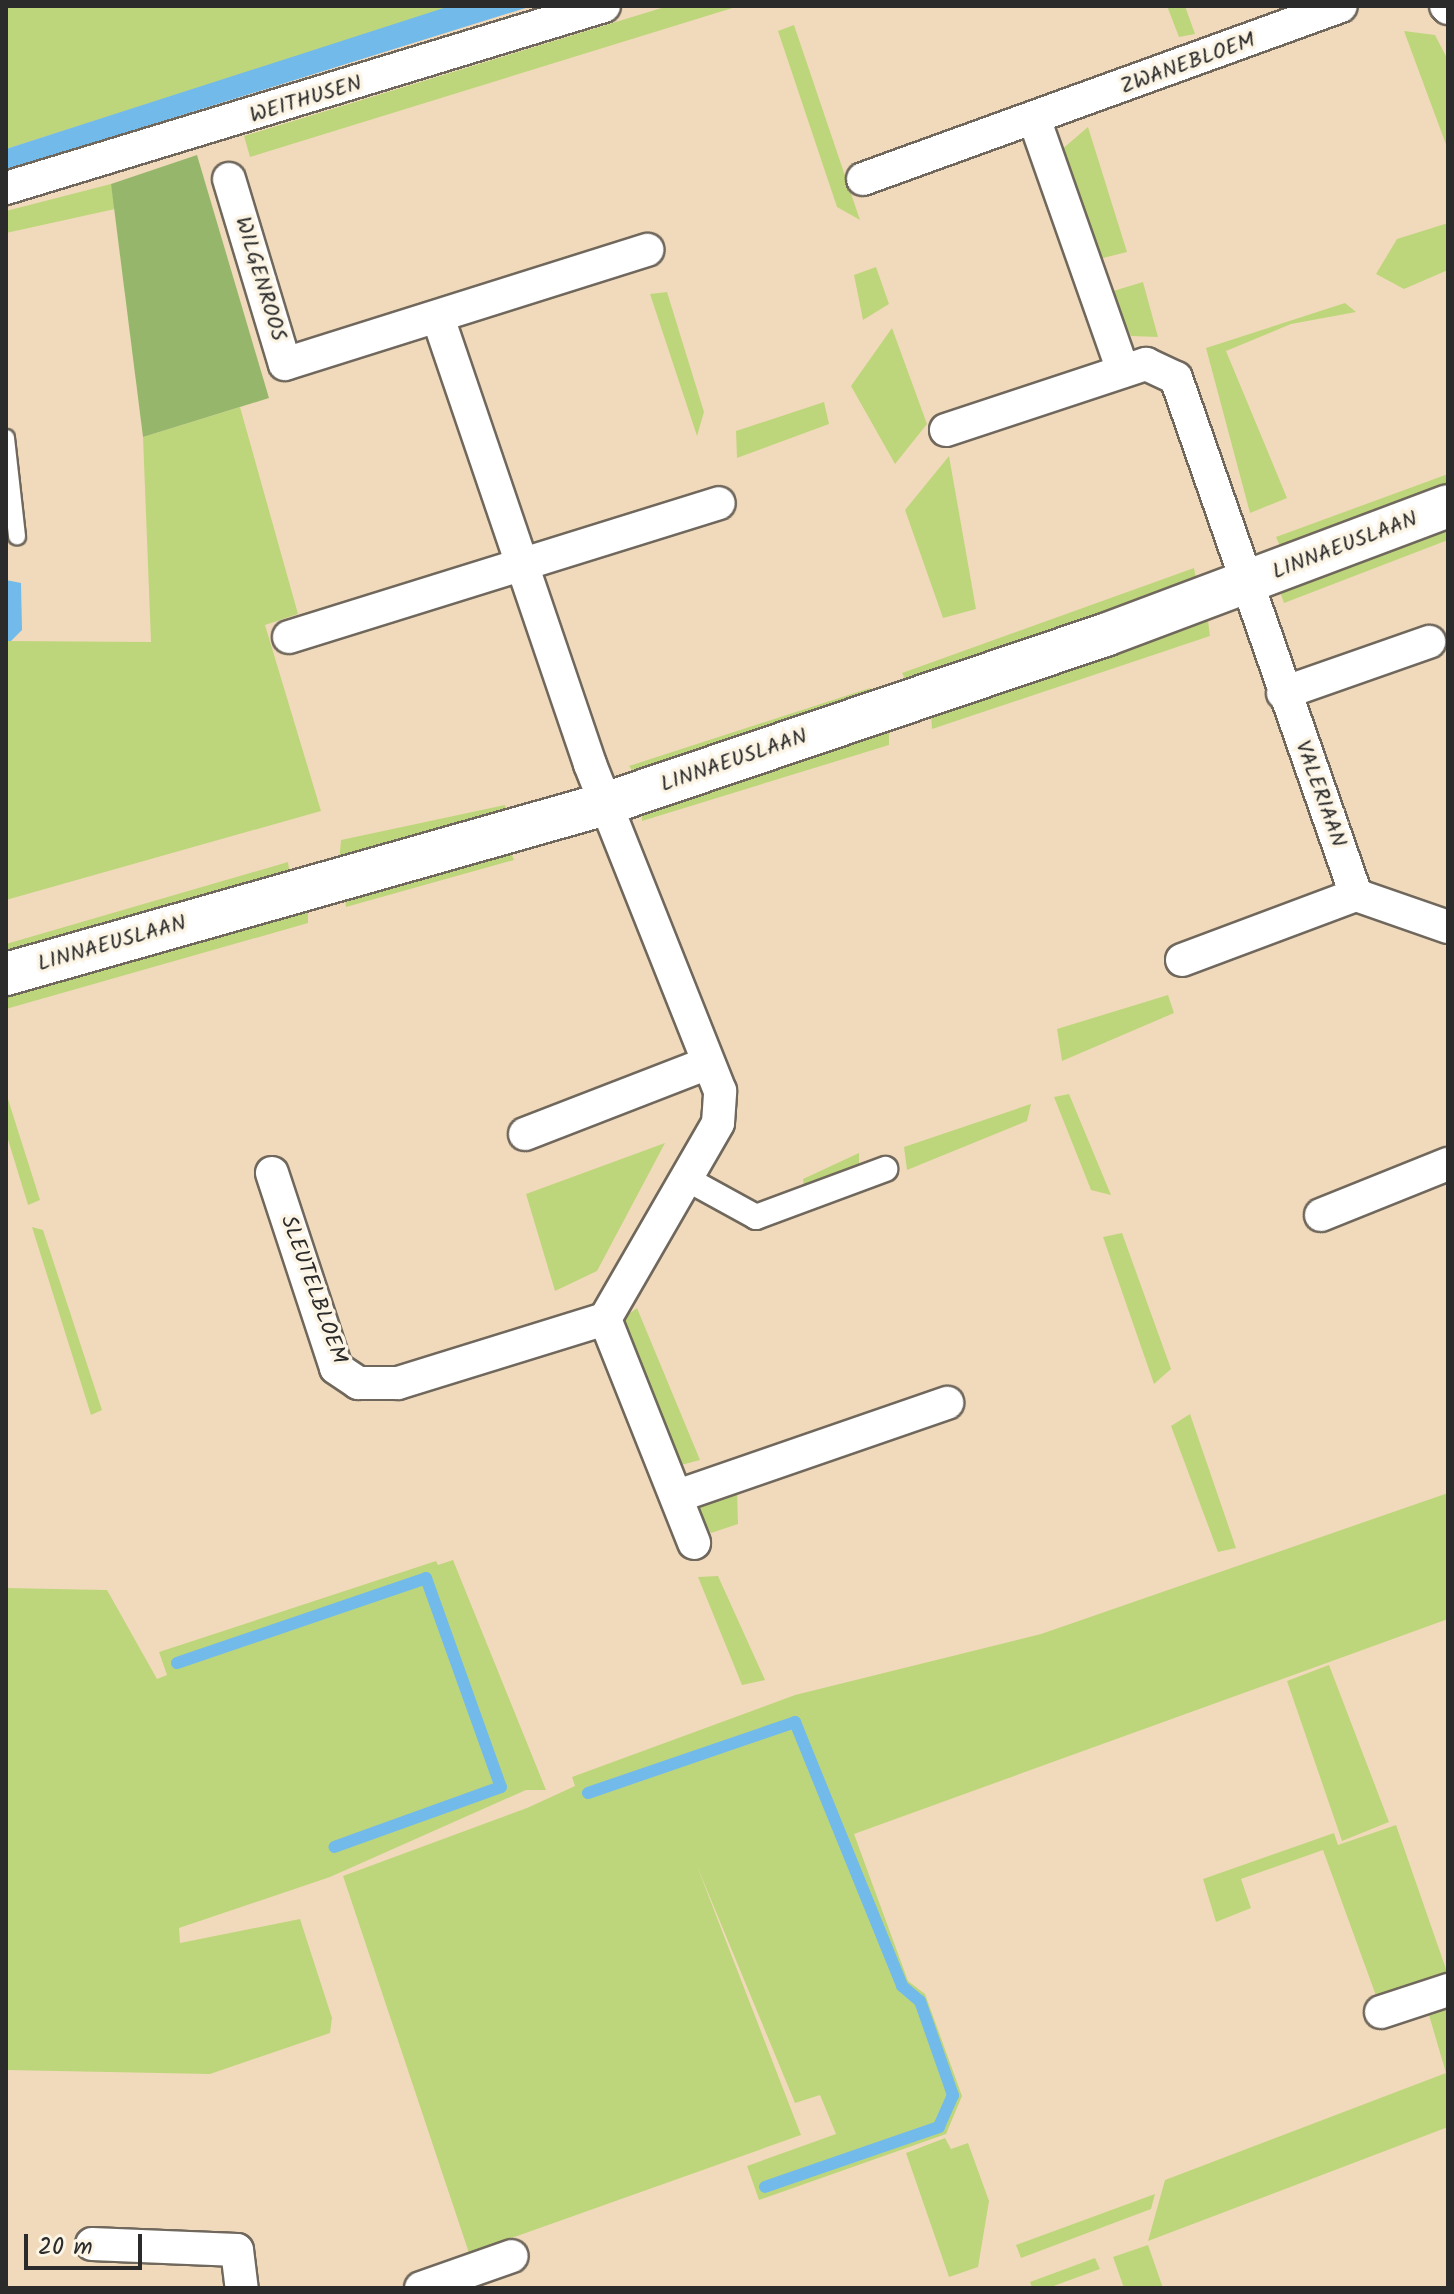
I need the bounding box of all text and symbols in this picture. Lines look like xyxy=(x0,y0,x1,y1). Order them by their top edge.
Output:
street label: ZWANEBLOEM xyxy=(1117,27,1259,101)
street label: WEITHUSEN xyxy=(247,70,365,130)
street label: WILGENROOS xyxy=(229,214,291,344)
street label: LINNAEUSLAAN xyxy=(1269,506,1421,586)
street label: LINNAEUSLAAN xyxy=(657,724,811,798)
street label: VALERIAAN xyxy=(1289,737,1351,851)
street label: LINNAEUSLAAN xyxy=(35,910,189,978)
street label: SLEUTELBLOEM xyxy=(274,1212,352,1368)
scale bar xyxy=(28,2218,146,2268)
text: 20 m xyxy=(38,2228,93,2267)

